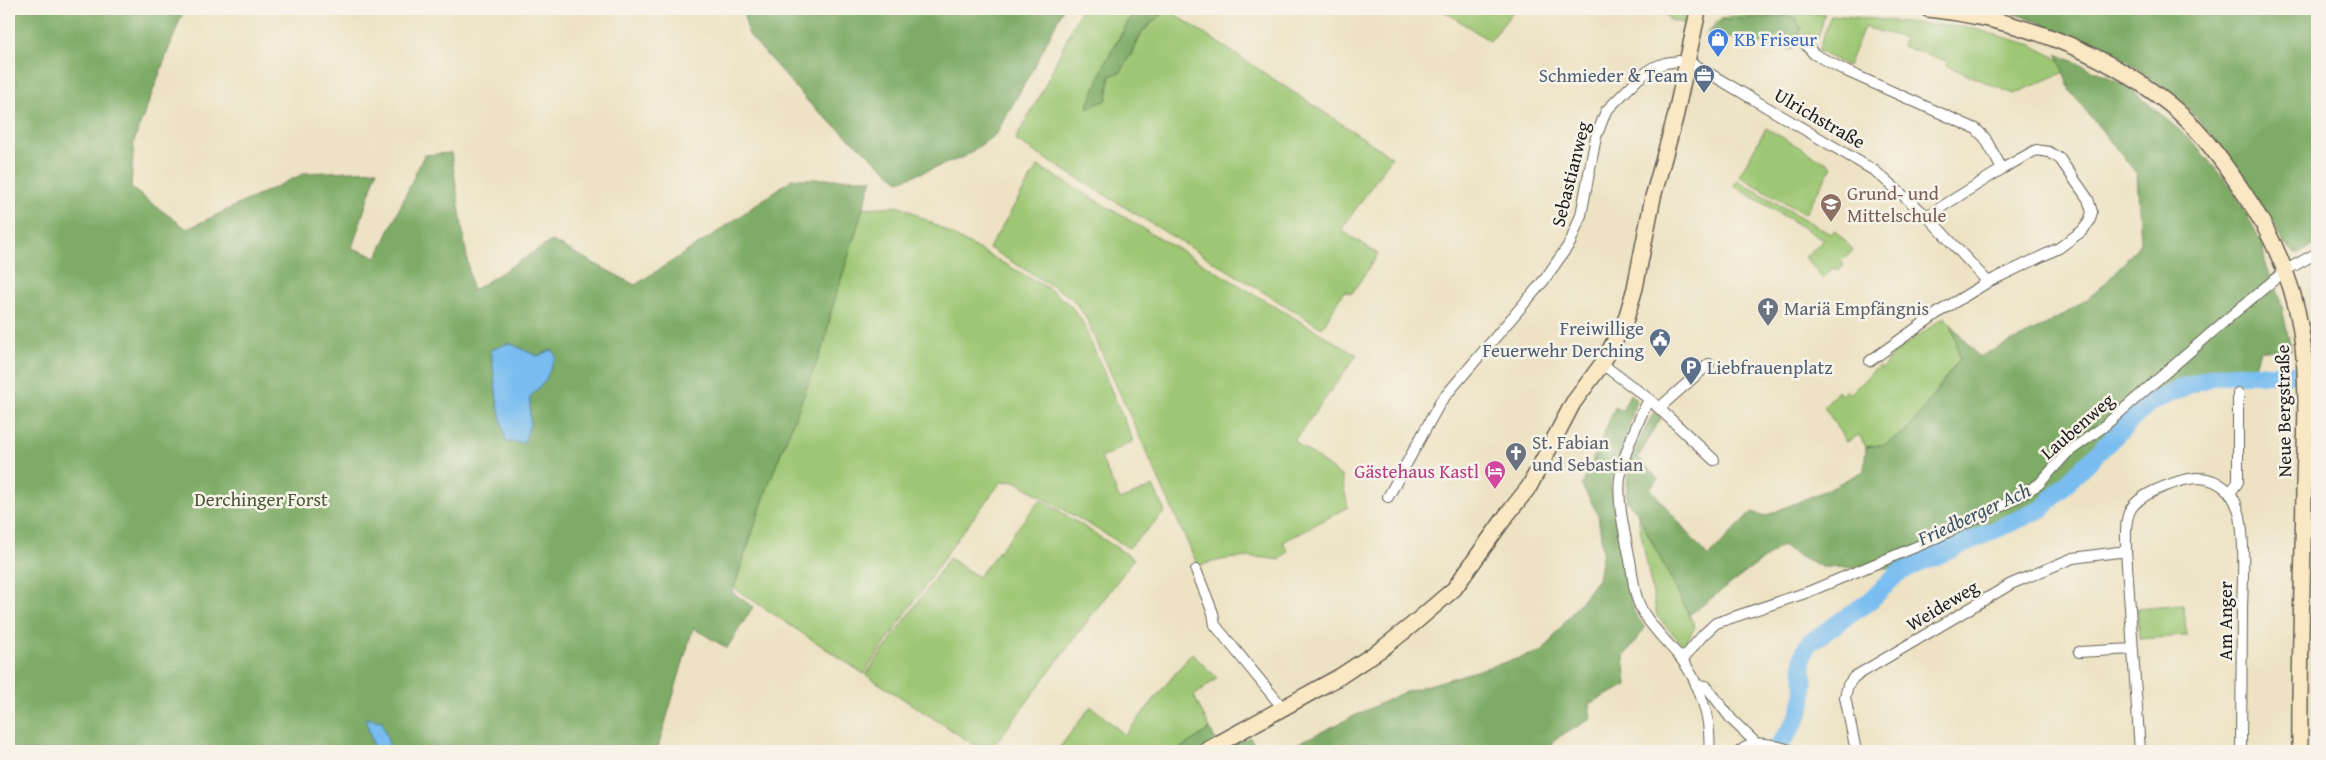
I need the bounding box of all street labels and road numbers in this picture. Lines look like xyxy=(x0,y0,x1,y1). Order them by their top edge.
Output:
street label: Ulrichstraße xyxy=(1769,81,1871,155)
street label: Sebastianweg xyxy=(1543,118,1597,230)
street label: Neue Bergstraße xyxy=(2268,344,2298,478)
street label: Laubenweg xyxy=(2034,386,2120,466)
street label: Weideweg xyxy=(1900,572,1984,638)
street label: Am Anger xyxy=(2211,581,2239,661)

